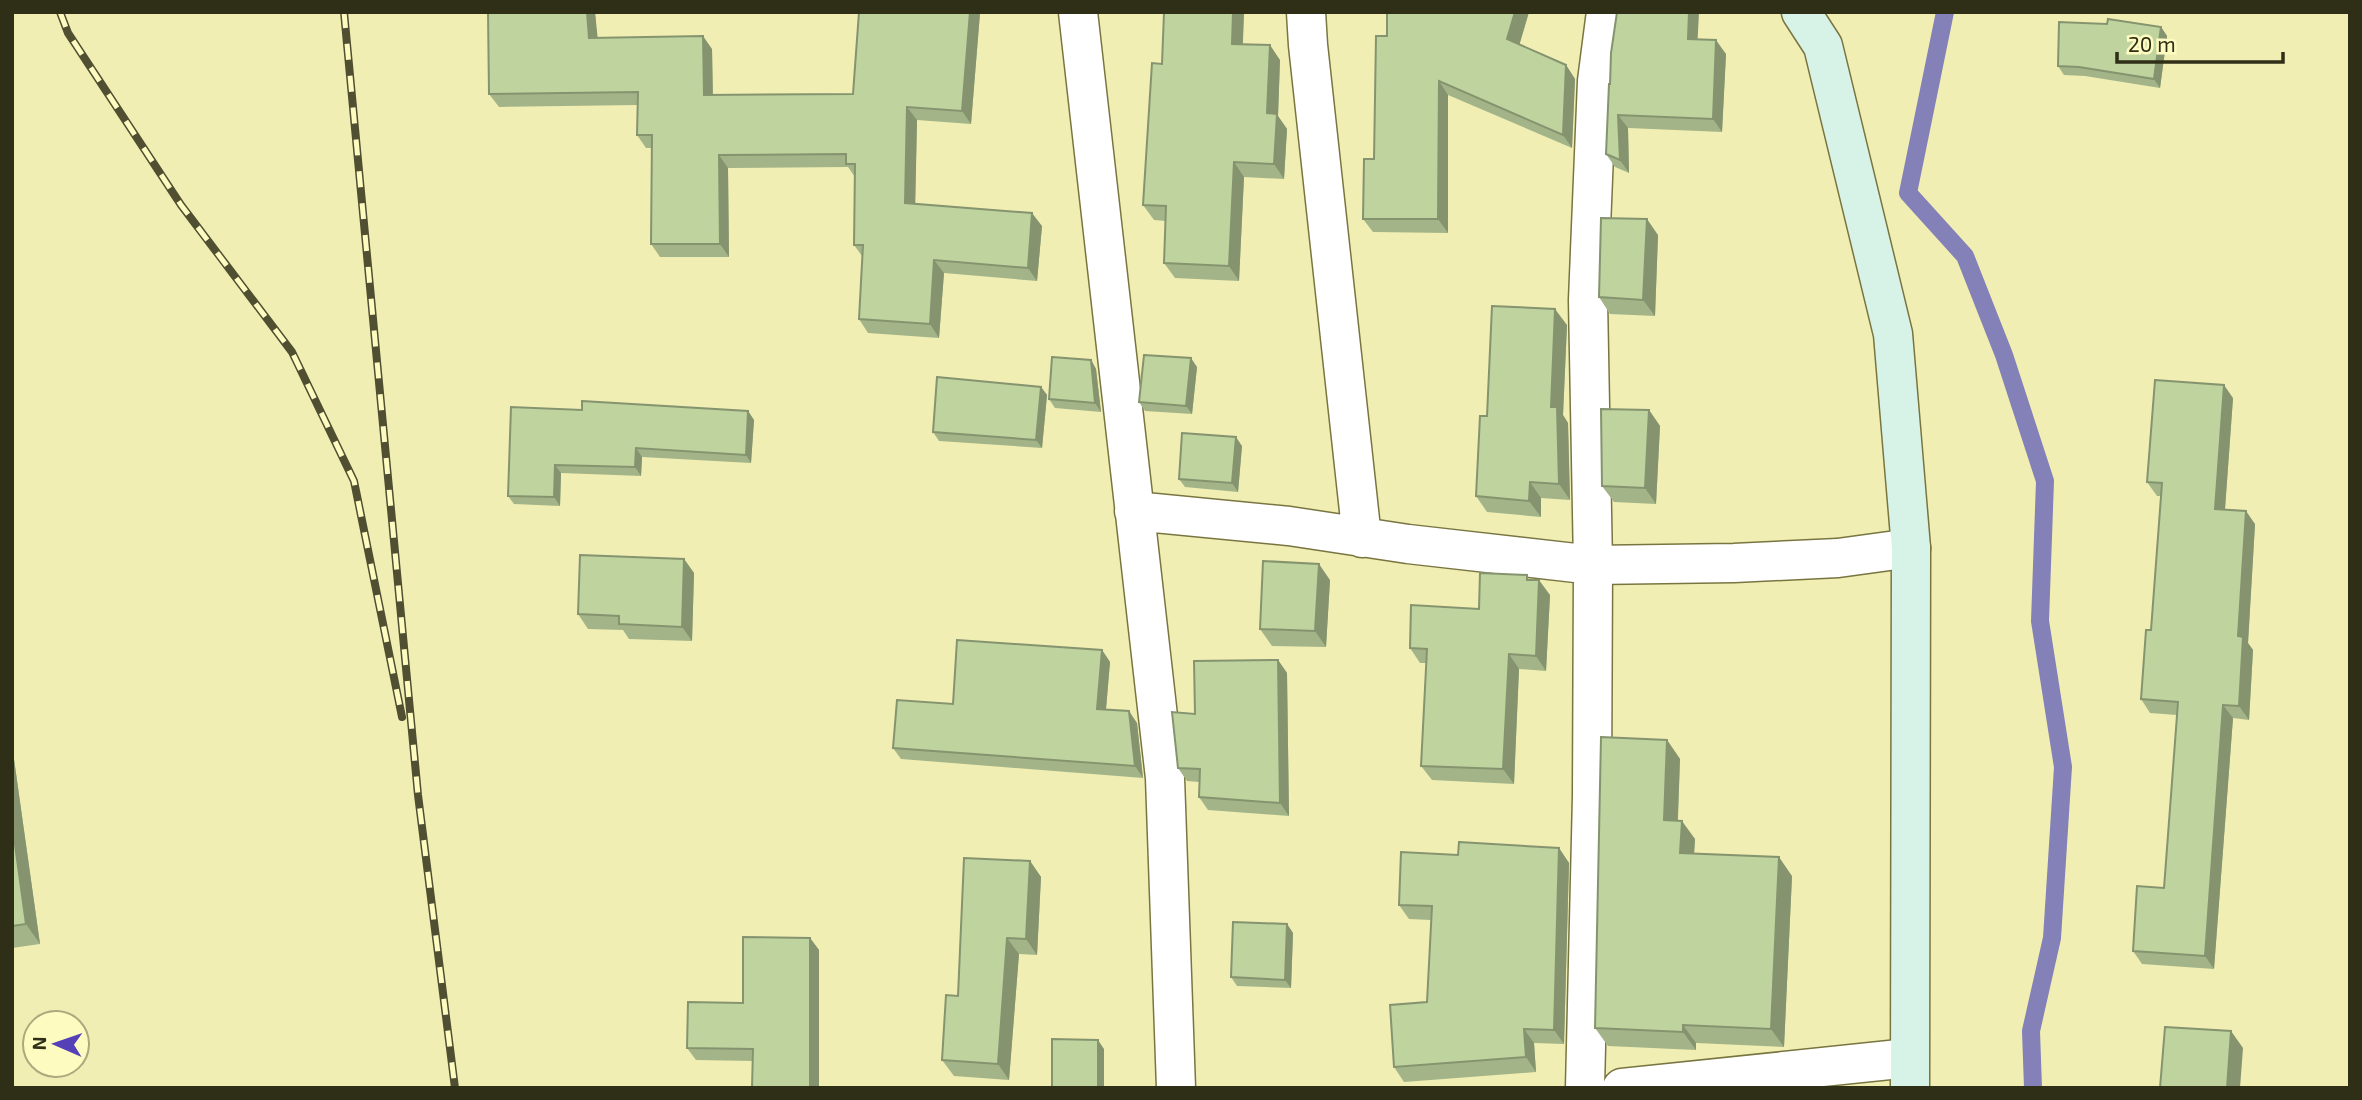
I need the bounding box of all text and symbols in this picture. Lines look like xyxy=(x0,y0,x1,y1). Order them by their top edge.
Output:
scale bar xyxy=(2117,21,2283,65)
text: 20 m xyxy=(2128,31,2176,56)
north arrow xyxy=(21,1009,91,1079)
text: N xyxy=(27,1036,50,1051)

